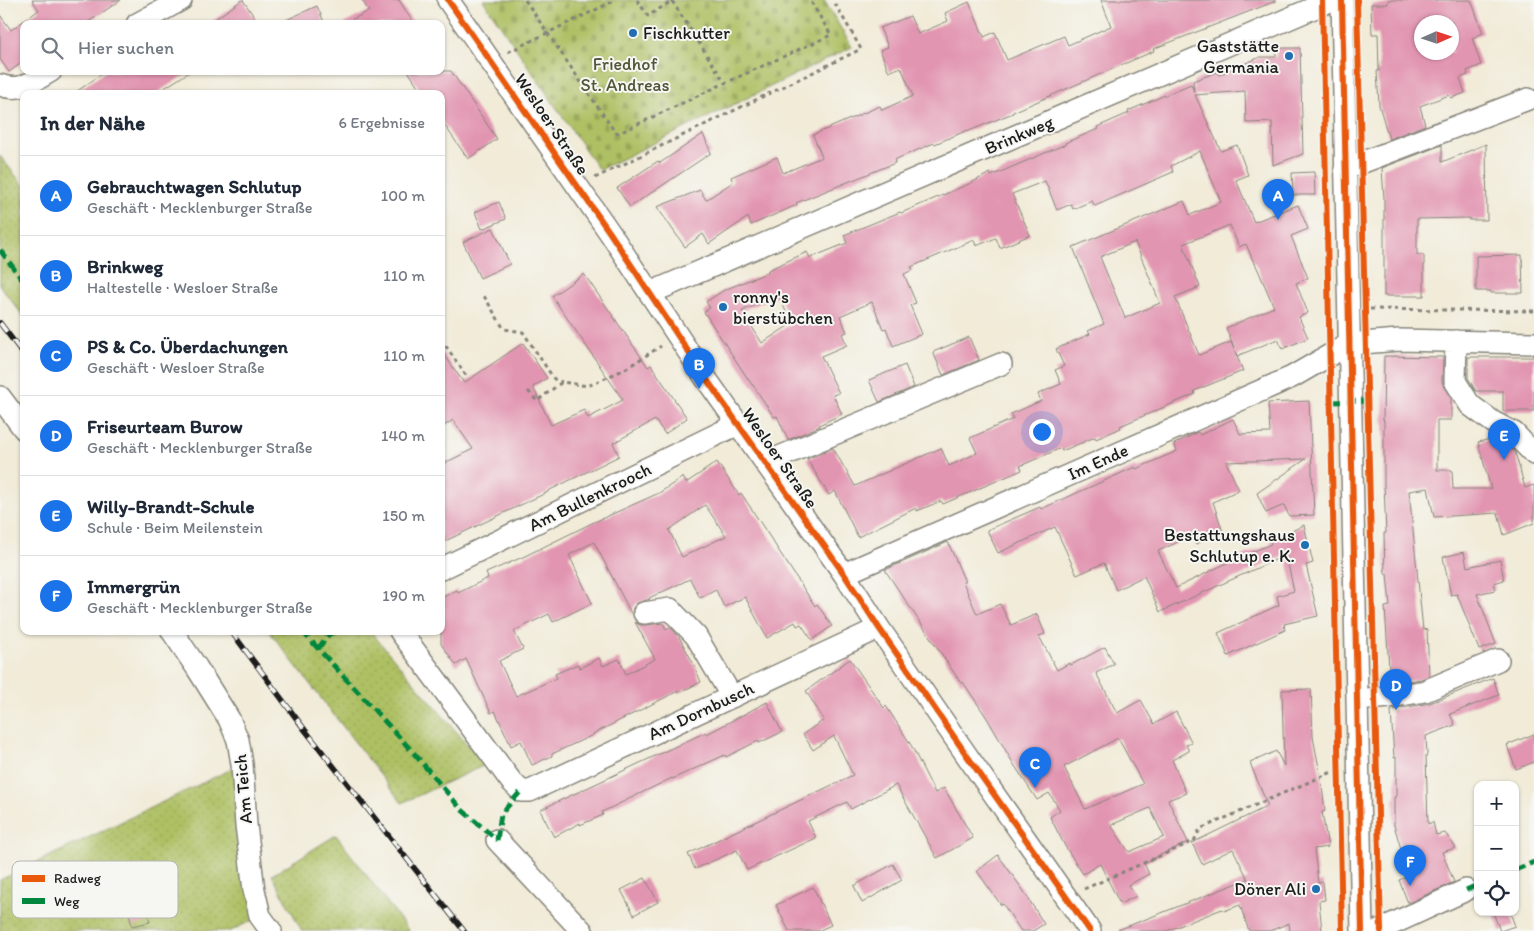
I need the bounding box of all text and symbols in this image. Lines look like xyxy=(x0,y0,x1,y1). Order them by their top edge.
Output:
north arrow xyxy=(1414,15,1459,60)
search box xyxy=(20,20,445,75)
place label: Fischkutter xyxy=(643,22,730,44)
marker: Fischkutter xyxy=(627,27,639,39)
icon: search xyxy=(38,34,66,62)
place label: Gaststätte Germania xyxy=(1197,35,1280,78)
text: Hier suchen xyxy=(78,36,174,59)
marker: Gaststätte Germania xyxy=(1283,50,1295,62)
park label: Friedhof St. Andreas xyxy=(581,53,669,96)
street label: Wesloer Straße xyxy=(510,69,594,179)
text: In der Nähe xyxy=(40,110,145,135)
street label: Brinkweg xyxy=(981,110,1057,159)
text: 6 Ergebnisse xyxy=(339,113,425,132)
text: Gebrauchtwagen Schlutup xyxy=(87,175,302,198)
pin: A xyxy=(1262,179,1294,220)
text: A xyxy=(51,186,61,205)
text: 100 m xyxy=(381,186,425,205)
text: Geschäft · Mecklenburger Straße xyxy=(87,198,313,217)
text: Brinkweg xyxy=(87,255,163,278)
text: B xyxy=(51,266,61,285)
text: 110 m xyxy=(383,266,425,285)
text: Haltestelle · Wesloer Straße xyxy=(87,278,278,297)
place label: ronny's bierstübchen xyxy=(733,286,833,329)
marker: ronny's bierstübchen xyxy=(717,301,729,313)
text: PS & Co. Überdachungen xyxy=(87,335,288,358)
text: C xyxy=(51,346,61,365)
text: 110 m xyxy=(383,346,425,365)
pin: B xyxy=(683,348,715,389)
text: Geschäft · Wesloer Straße xyxy=(87,358,265,377)
street label: Wesloer Straße xyxy=(737,403,823,513)
text: Friseurteam Burow xyxy=(87,415,243,438)
your location xyxy=(1029,419,1055,445)
pin: E xyxy=(1488,419,1520,460)
text: D xyxy=(51,426,61,445)
text: 140 m xyxy=(381,426,425,445)
text: Geschäft · Mecklenburger Straße xyxy=(87,438,313,457)
street label: Im Ende xyxy=(1064,439,1132,485)
street label: Am Bullenkrooch xyxy=(525,458,655,536)
text: Willy-Brandt-Schule xyxy=(87,495,255,518)
text: E xyxy=(52,506,60,525)
text: 150 m xyxy=(382,506,425,525)
text: Schule · Beim Meilenstein xyxy=(87,518,263,537)
place label: Bestattungshaus Schlutup e. K. xyxy=(1164,524,1295,567)
marker: Bestattungshaus Schlutup e. K. xyxy=(1299,539,1311,551)
text: Immergrün xyxy=(87,575,180,598)
text: F xyxy=(52,586,60,605)
text: 190 m xyxy=(382,586,425,605)
text: Geschäft · Mecklenburger Straße xyxy=(87,598,313,617)
pin: D xyxy=(1380,669,1412,710)
street label: Am Dornbusch xyxy=(645,677,758,745)
pin: C xyxy=(1019,747,1051,788)
street label: Am Teich xyxy=(229,753,257,825)
map controls xyxy=(1474,781,1519,916)
button: + xyxy=(1474,781,1519,826)
button: − xyxy=(1474,826,1519,871)
pin: F xyxy=(1394,845,1426,886)
legend xyxy=(12,861,178,918)
text: Radweg xyxy=(54,870,102,887)
button: locate xyxy=(1474,871,1519,916)
place label: Döner Ali xyxy=(1234,878,1306,900)
marker: Döner Ali xyxy=(1310,883,1322,895)
text: Weg xyxy=(54,893,80,910)

